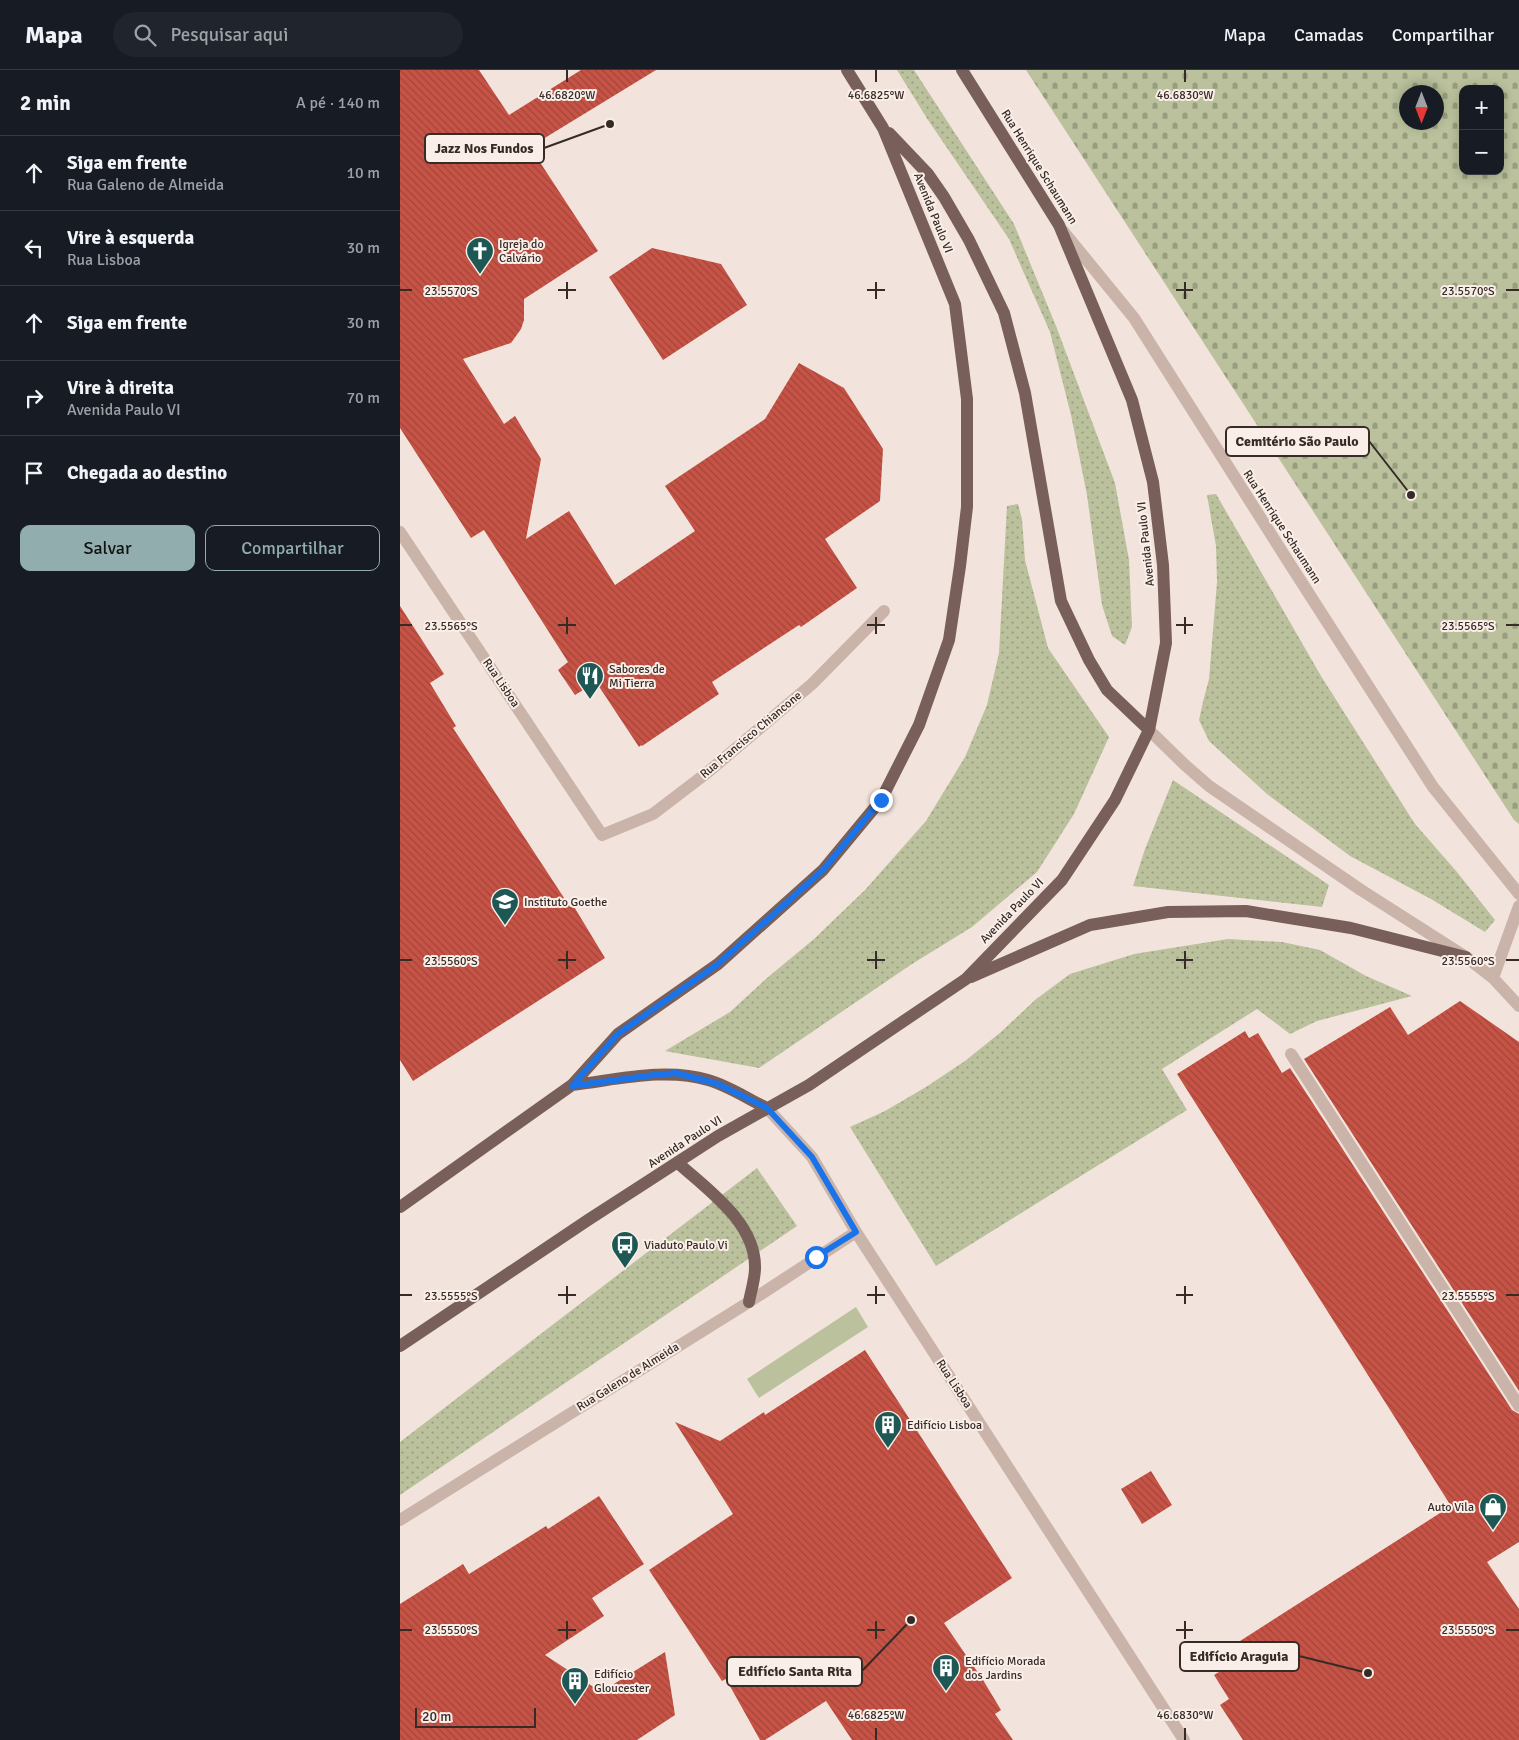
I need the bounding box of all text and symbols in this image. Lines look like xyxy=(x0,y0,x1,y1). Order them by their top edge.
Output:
search box xyxy=(113,12,463,57)
text: Mapa xyxy=(25,20,83,50)
icon: search xyxy=(131,21,159,49)
text: Pesquisar aqui xyxy=(171,23,288,47)
text: Mapa xyxy=(1224,24,1266,46)
text: Camadas xyxy=(1294,24,1364,46)
text: Compartilhar xyxy=(1392,24,1494,46)
north arrow xyxy=(1399,85,1444,130)
map controls xyxy=(1459,85,1504,175)
button: + xyxy=(1459,85,1504,130)
text: 46.6820°W xyxy=(539,88,595,103)
text: 46.6825°W xyxy=(848,88,904,103)
text: 46.6830°W xyxy=(1157,88,1213,103)
text: 2 min xyxy=(20,90,71,116)
text: A pé · 140 m xyxy=(296,93,380,113)
street label: Rua Henrique Schaumann xyxy=(998,107,1080,227)
button: − xyxy=(1459,130,1504,175)
callout: Jazz Nos Fundos xyxy=(425,134,544,163)
text: Jazz Nos Fundos xyxy=(435,140,533,157)
text: Siga em frente xyxy=(67,151,187,175)
icon: ahead xyxy=(20,159,48,187)
text: 10 m xyxy=(346,163,380,183)
street label: Avenida Paulo VI xyxy=(910,171,956,255)
text: Rua Galeno de Almeida xyxy=(67,175,224,195)
text: Vire à esquerda xyxy=(67,226,194,250)
icon: left xyxy=(20,234,48,262)
church icon: Igreja do Calvário xyxy=(465,236,495,275)
place label: Igreja do Calvário xyxy=(499,237,544,266)
text: 30 m xyxy=(346,238,380,258)
text: Rua Lisboa xyxy=(67,250,141,270)
text: 23.5570°S xyxy=(424,284,478,299)
text: 23.5570°S xyxy=(1441,284,1495,299)
icon: ahead xyxy=(20,309,48,337)
text: Siga em frente xyxy=(67,311,187,335)
text: 30 m xyxy=(346,313,380,333)
text: Vire à direita xyxy=(67,376,174,400)
icon: right xyxy=(20,384,48,412)
text: 70 m xyxy=(346,388,380,408)
text: Avenida Paulo VI xyxy=(67,400,181,420)
callout: Cemitério São Paulo xyxy=(1226,427,1369,456)
text: Cemitério São Paulo xyxy=(1236,433,1358,450)
icon: arrive xyxy=(20,459,48,487)
text: Chegada ao destino xyxy=(67,461,227,485)
street label: Rua Henrique Schaumann xyxy=(1240,467,1324,587)
street label: Avenida Paulo VI xyxy=(1134,501,1158,587)
button: Salvar xyxy=(20,525,195,571)
button: Compartilhar xyxy=(205,525,380,571)
text: 23.5565°S xyxy=(424,619,478,634)
text: 23.5565°S xyxy=(1441,619,1495,634)
street label: Rua Lisboa xyxy=(479,656,523,710)
restaurant icon: Sabores de Mi Tierra xyxy=(575,661,605,700)
place label: Sabores de Mi Tierra xyxy=(609,662,665,691)
street label: Rua Francisco Chiancone xyxy=(697,688,805,782)
route end xyxy=(870,789,893,812)
street label: Avenida Paulo VI xyxy=(977,875,1047,947)
school or university icon: Instituto Goethe xyxy=(490,887,520,926)
place label: Instituto Goethe xyxy=(524,895,607,910)
text: 23.5560°S xyxy=(424,954,478,969)
text: 23.5560°S xyxy=(1441,954,1495,969)
street label: Avenida Paulo VI xyxy=(645,1112,725,1172)
bus stop icon: Viaduto Paulo Vi xyxy=(610,1230,640,1269)
place label: Viaduto Paulo Vi xyxy=(644,1238,728,1253)
route start xyxy=(805,1246,828,1269)
text: 23.5555°S xyxy=(424,1289,478,1304)
text: 23.5555°S xyxy=(1441,1289,1495,1304)
street label: Rua Galeno de Almeida xyxy=(574,1339,682,1415)
street label: Rua Lisboa xyxy=(933,1357,975,1411)
building icon: Edifício Lisboa xyxy=(873,1410,903,1449)
place label: Edifício Lisboa xyxy=(907,1418,982,1433)
shop icon: Auto Vila xyxy=(1478,1492,1508,1531)
place label: Auto Vila xyxy=(1427,1500,1474,1515)
text: 23.5550°S xyxy=(424,1623,478,1638)
text: 23.5550°S xyxy=(1441,1623,1495,1638)
callout: Edifício Araguia xyxy=(1180,1642,1299,1671)
text: Edifício Araguia xyxy=(1190,1648,1288,1665)
building icon: Edifício Morada dos Jardins xyxy=(931,1653,961,1692)
place label: Edifício Morada dos Jardins xyxy=(965,1654,1046,1683)
callout: Edifício Santa Rita xyxy=(727,1657,862,1686)
text: Edifício Santa Rita xyxy=(738,1663,852,1680)
building icon: Edifício Gloucester xyxy=(560,1666,590,1705)
place label: Edifício Gloucester xyxy=(594,1667,650,1696)
scale bar xyxy=(415,1705,536,1728)
text: 20 m xyxy=(422,1708,451,1725)
text: 46.6825°W xyxy=(848,1708,904,1723)
text: 46.6830°W xyxy=(1157,1708,1213,1723)

